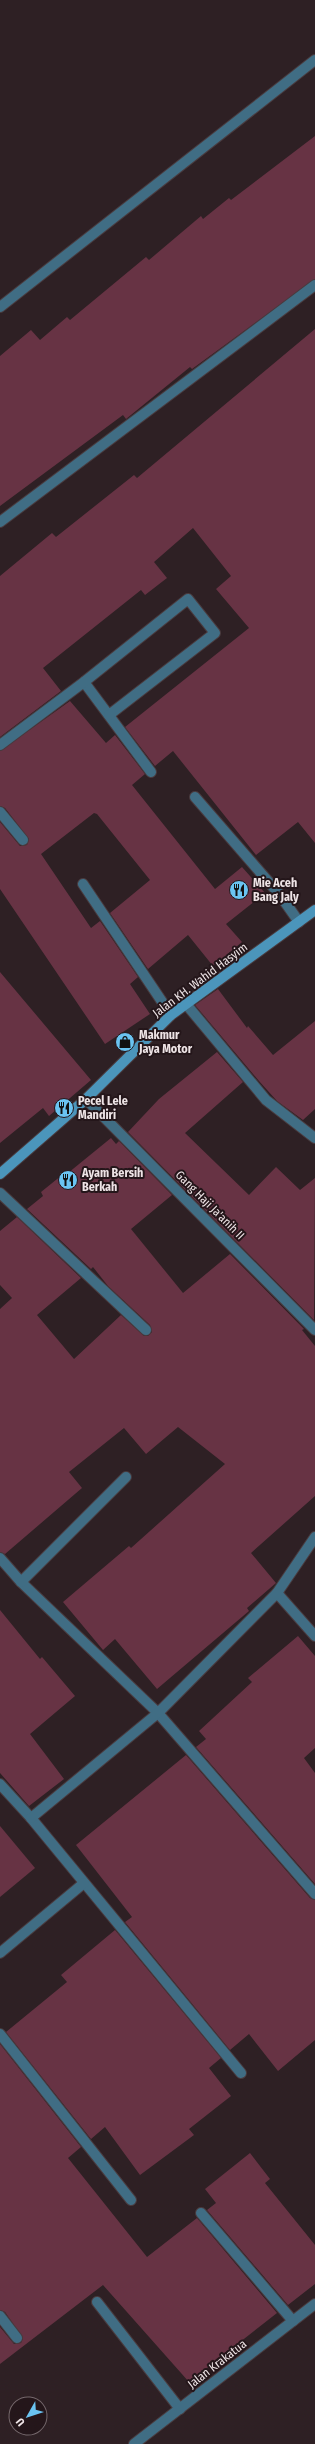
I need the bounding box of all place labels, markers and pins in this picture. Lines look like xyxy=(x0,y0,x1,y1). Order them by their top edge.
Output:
place label: Mie Aceh Bang Jaly xyxy=(253,876,299,904)
restaurant icon: Mie Aceh Bang Jaly xyxy=(228,879,250,901)
place label: Makmur Jaya Motor xyxy=(138,1028,193,1056)
shop icon: Makmur Jaya Motor xyxy=(114,1031,136,1053)
place label: Pecel Lele Mandiri xyxy=(78,1094,128,1122)
restaurant icon: Pecel Lele Mandiri xyxy=(53,1097,75,1119)
place label: Ayam Bersih Berkah xyxy=(81,1166,143,1194)
restaurant icon: Ayam Bersih Berkah xyxy=(57,1169,79,1191)

